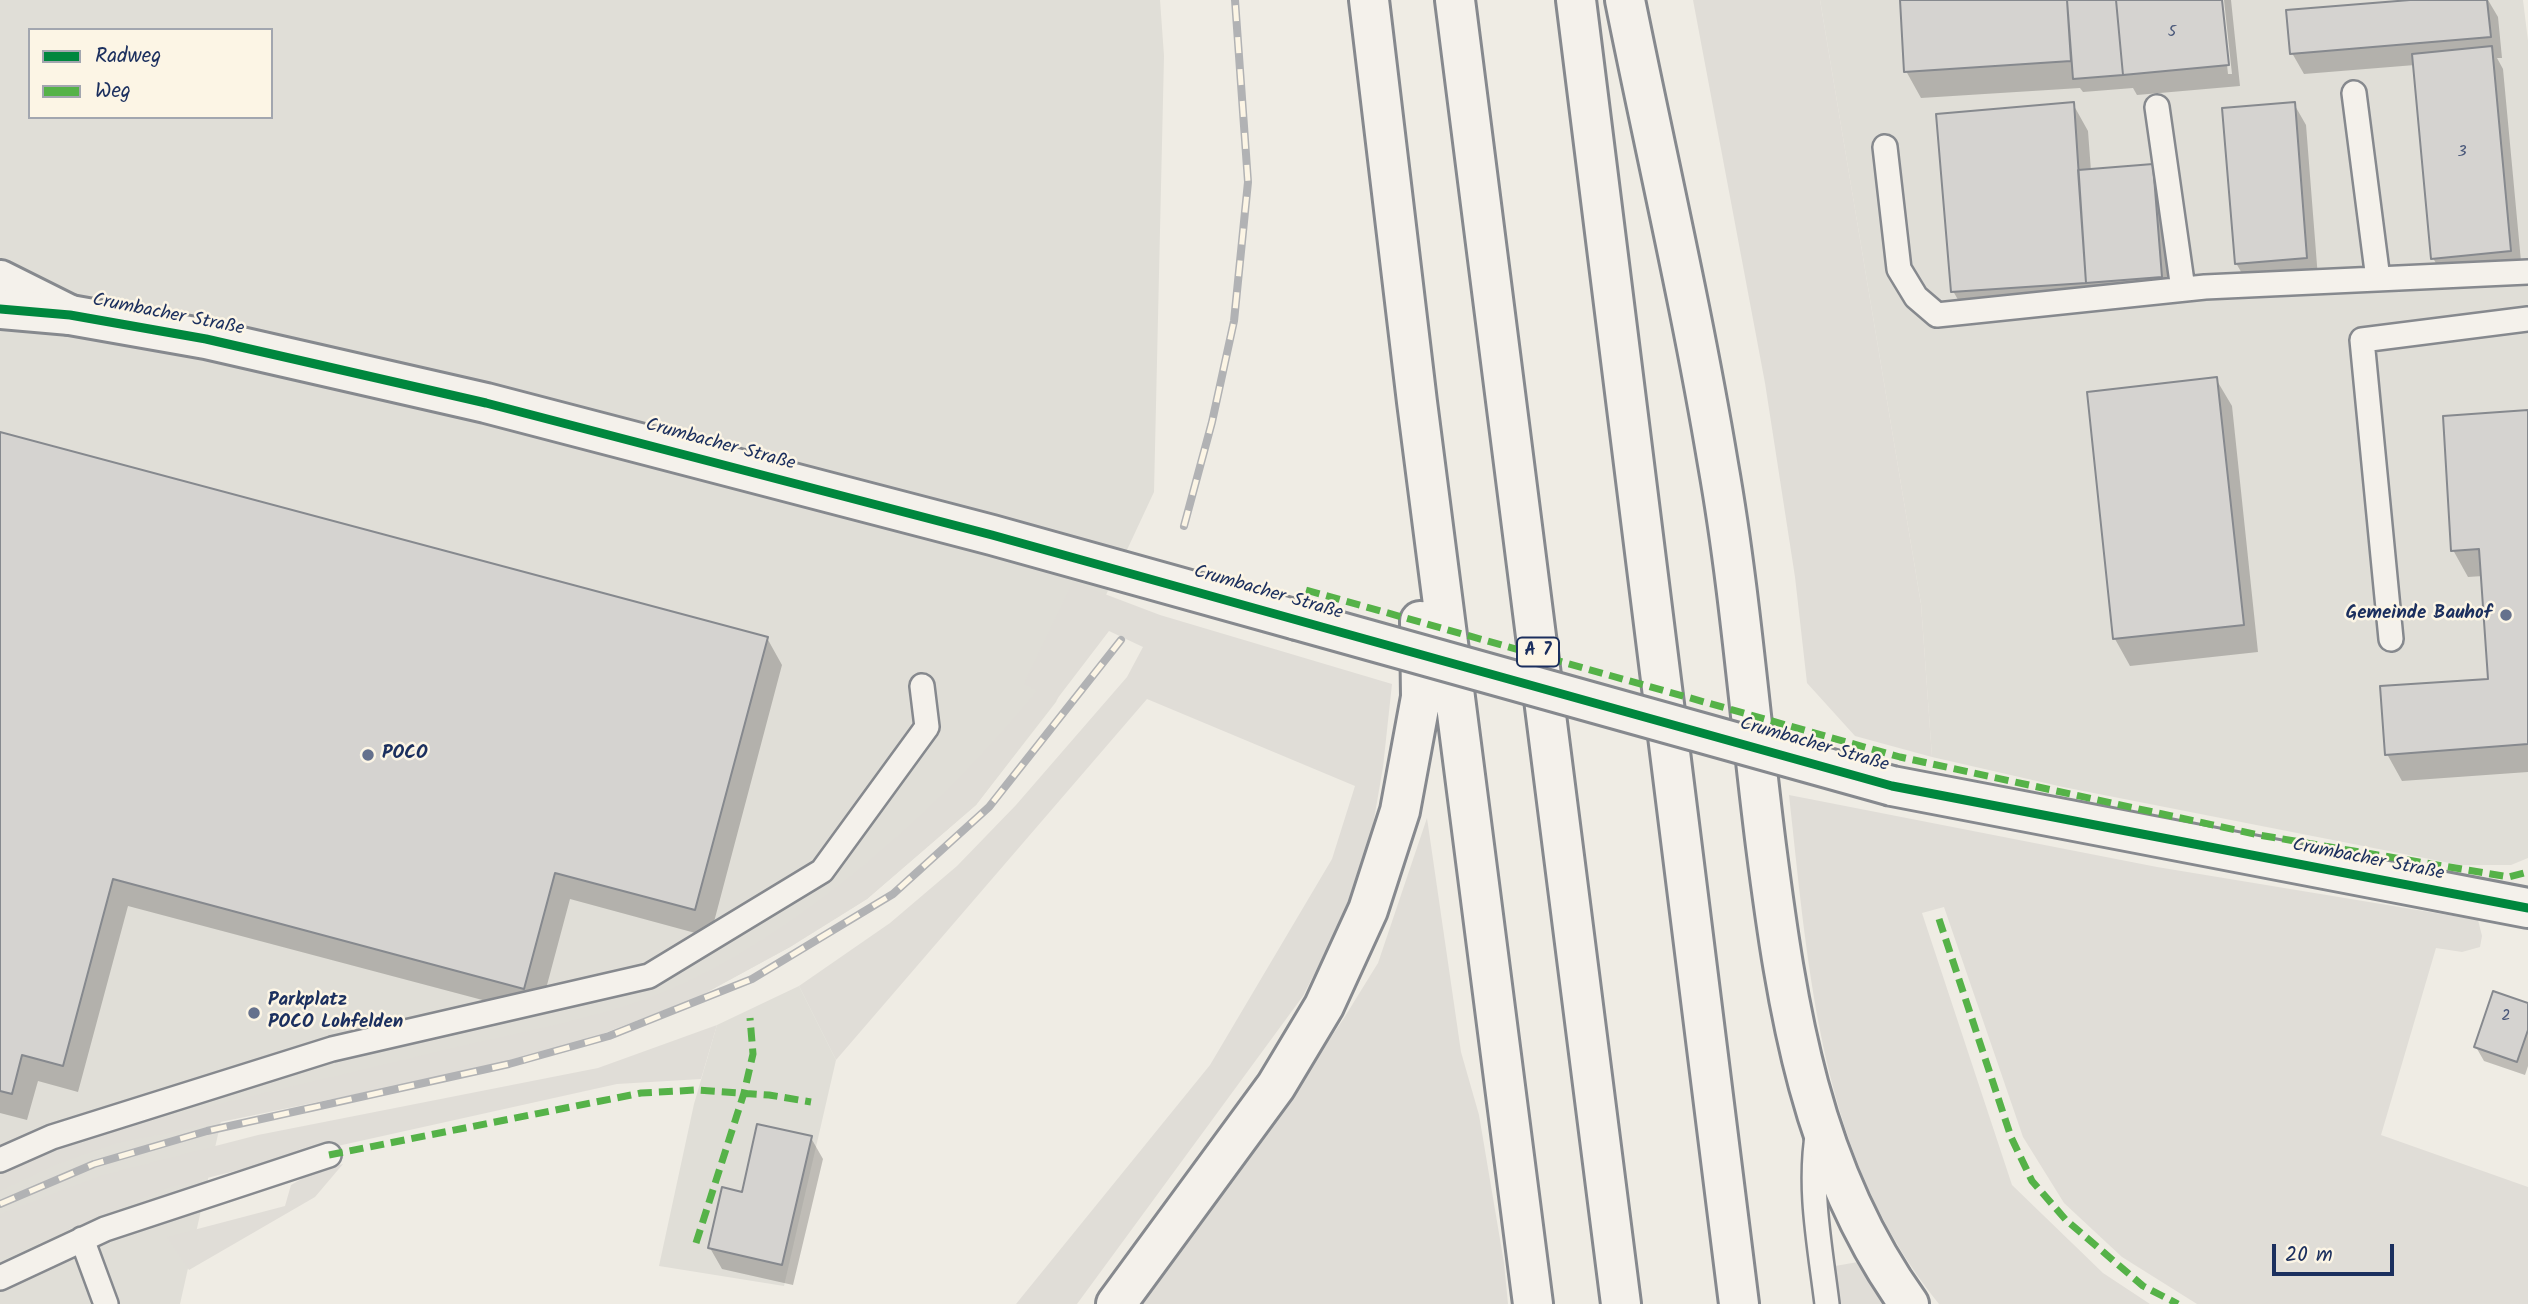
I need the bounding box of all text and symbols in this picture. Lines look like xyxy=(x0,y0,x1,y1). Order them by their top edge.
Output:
house number: 5 xyxy=(2168,23,2176,43)
legend xyxy=(28,28,273,119)
text: Radweg xyxy=(95,40,161,73)
text: Weg xyxy=(95,75,131,108)
house number: 3 xyxy=(2457,143,2467,163)
street label: Crumbacher Straße xyxy=(90,290,246,342)
street label: Crumbacher Straße xyxy=(643,415,797,477)
street label: Crumbacher Straße xyxy=(1191,562,1345,626)
place label: Gemeinde Bauhof xyxy=(2346,604,2492,626)
marker: Gemeinde Bauhof xyxy=(2498,607,2514,623)
road number: A 7 xyxy=(1517,638,1559,666)
street label: Crumbacher Straße xyxy=(1737,714,1891,778)
place label: POCO xyxy=(382,744,428,766)
marker: POCO xyxy=(360,747,376,763)
street label: Crumbacher Straße xyxy=(2290,835,2446,887)
place label: Parkplatz POCO Lohfelden xyxy=(268,991,403,1035)
marker: Parkplatz POCO Lohfelden xyxy=(246,1005,262,1021)
house number: 2 xyxy=(2501,1007,2511,1027)
scale bar xyxy=(2276,1230,2398,1274)
text: 20 m xyxy=(2285,1239,2333,1272)

